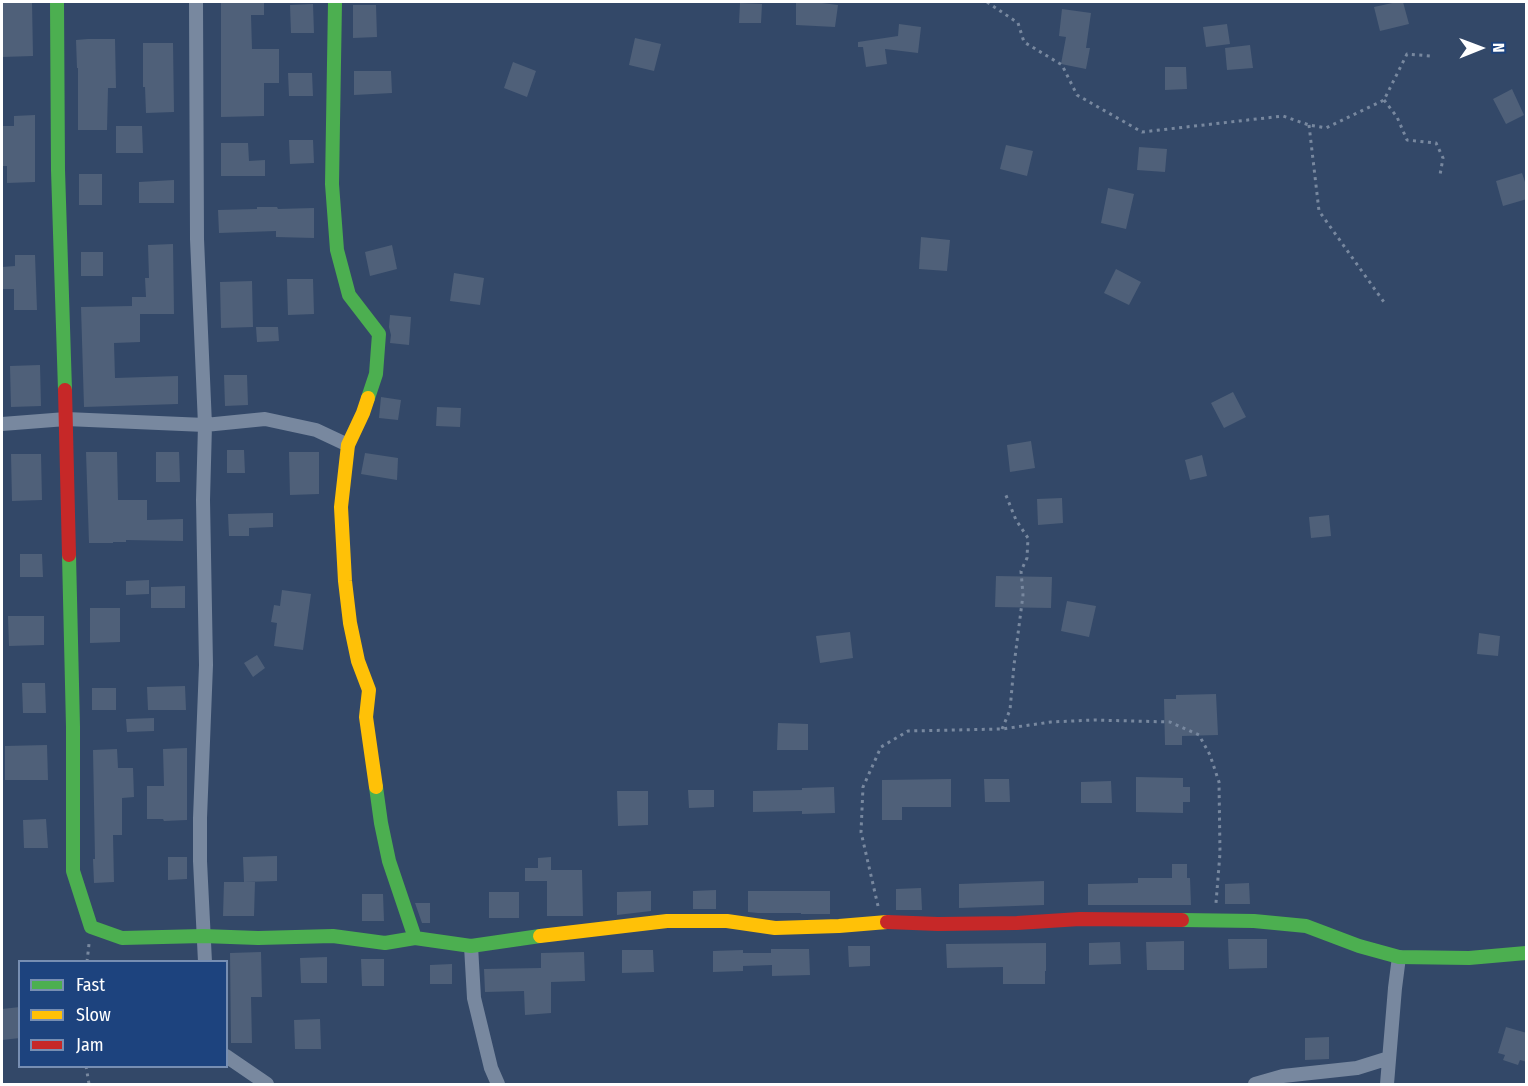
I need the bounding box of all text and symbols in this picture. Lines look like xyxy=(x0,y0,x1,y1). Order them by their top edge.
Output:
north arrow xyxy=(1450,18,1510,78)
text: N xyxy=(1489,43,1508,53)
legend xyxy=(18,960,228,1068)
text: Fast xyxy=(76,974,105,996)
text: Slow xyxy=(76,1004,111,1026)
text: Jam xyxy=(76,1034,104,1056)

